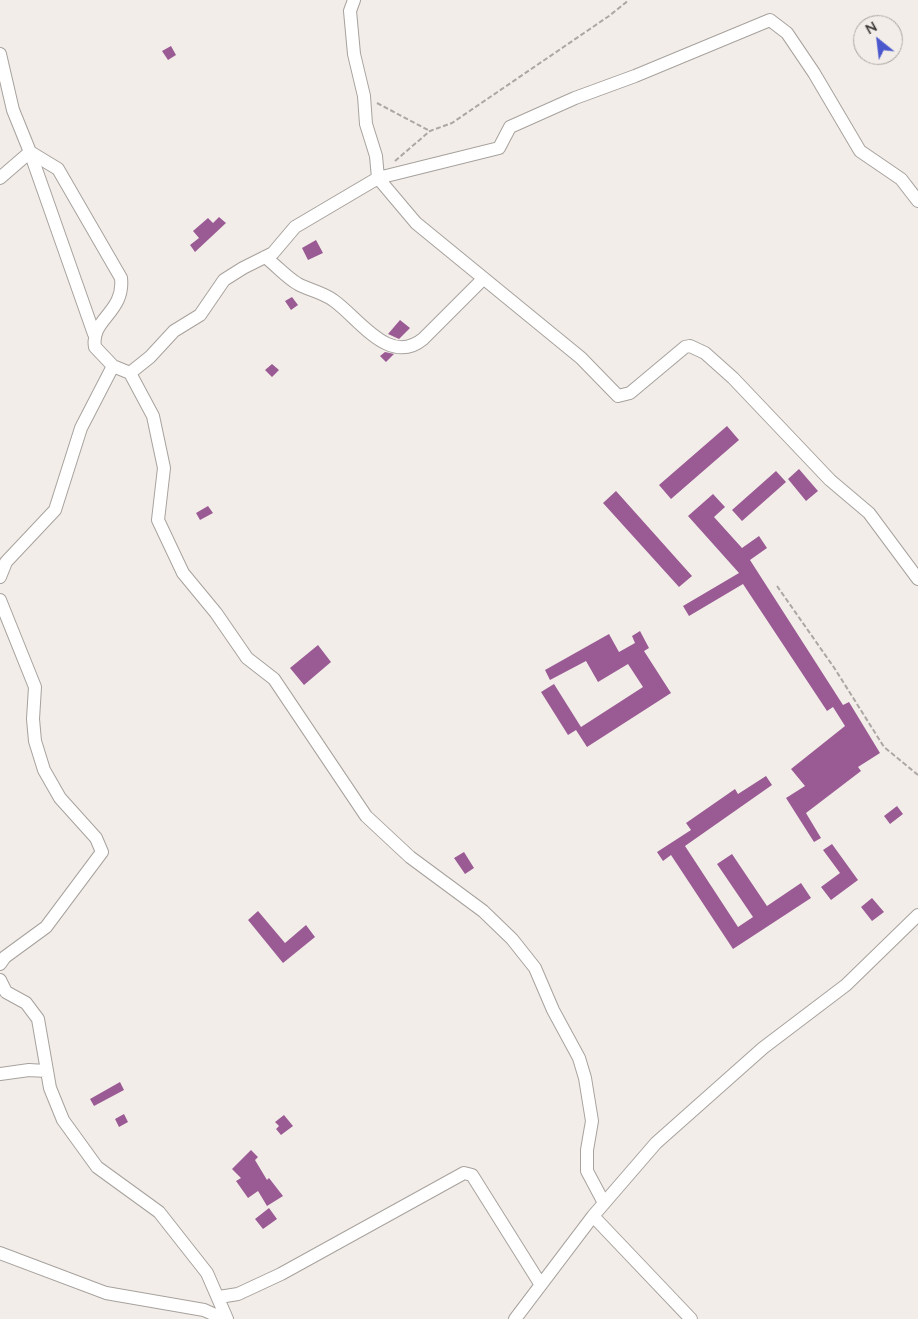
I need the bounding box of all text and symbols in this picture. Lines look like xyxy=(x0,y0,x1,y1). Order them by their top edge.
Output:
north arrow xyxy=(853,15,903,65)
text: N xyxy=(862,17,880,37)

